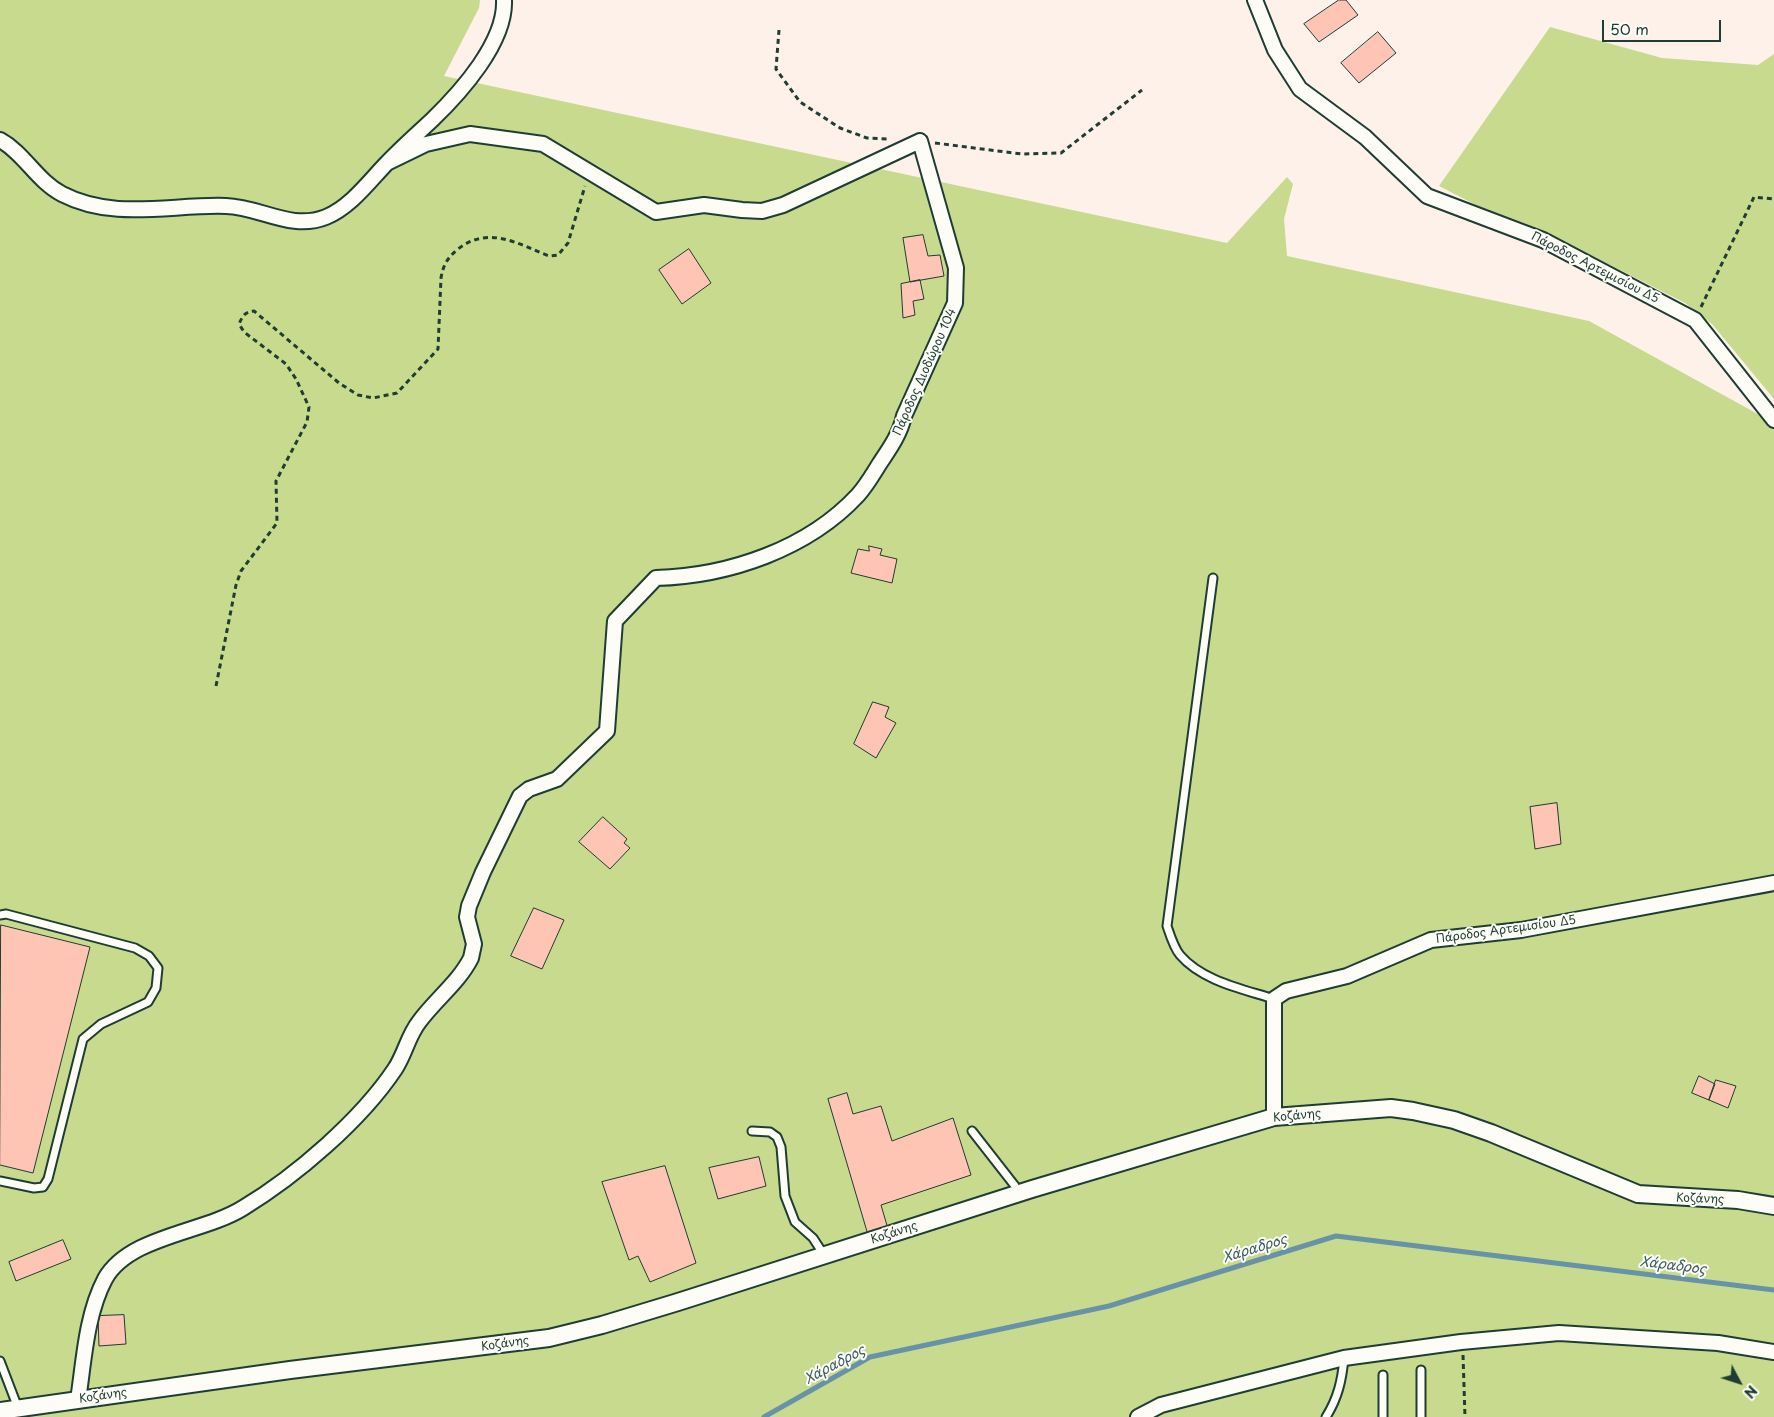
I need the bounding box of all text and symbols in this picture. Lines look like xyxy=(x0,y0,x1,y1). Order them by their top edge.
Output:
scale bar xyxy=(1604,10,1723,42)
text: 50 m xyxy=(1610,17,1649,40)
street label: Πάροδος Αρτεμισίου Δ5 xyxy=(1529,229,1661,307)
street label: Πάροδος Διοδώρου 104 xyxy=(890,306,960,438)
street label: Πάροδος Αρτεμισίου Δ5 xyxy=(1435,913,1577,947)
street label: Κοζάνης xyxy=(1272,1106,1322,1126)
street label: Κοζάνης xyxy=(1676,1191,1724,1207)
street label: Κοζάνης xyxy=(869,1219,919,1247)
water label: Χάραδρος xyxy=(1221,1231,1289,1267)
water label: Χάραδρος xyxy=(1639,1254,1707,1278)
street label: Κοζάνης xyxy=(480,1334,530,1354)
water label: Χάραδρος xyxy=(802,1342,868,1388)
north arrow xyxy=(1714,1357,1764,1407)
text: N xyxy=(1739,1381,1762,1403)
street label: Κοζάνης xyxy=(78,1386,128,1406)

